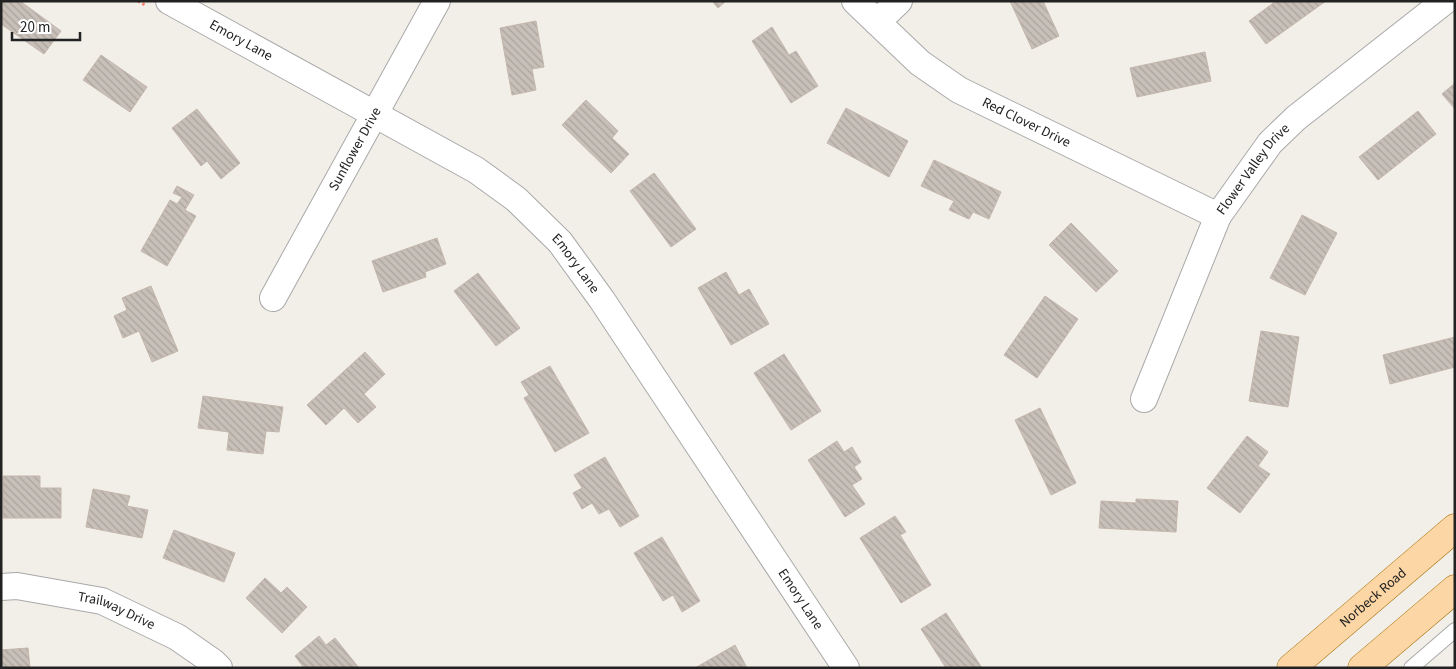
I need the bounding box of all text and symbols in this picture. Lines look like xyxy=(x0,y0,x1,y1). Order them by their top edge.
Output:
scale bar xyxy=(12,10,80,42)
street label: Emory Lane xyxy=(205,15,276,66)
text: 20 m xyxy=(20,17,50,38)
street label: Red Clover Drive xyxy=(979,93,1074,153)
street label: Sunflower Drive xyxy=(324,104,386,195)
street label: Flower Valley Drive xyxy=(1212,119,1294,219)
street label: Emory Lane xyxy=(547,229,604,298)
street label: Norbeck Road xyxy=(1335,564,1411,632)
street label: Emory Lane xyxy=(773,565,828,634)
street label: Trailway Drive xyxy=(76,587,158,635)

